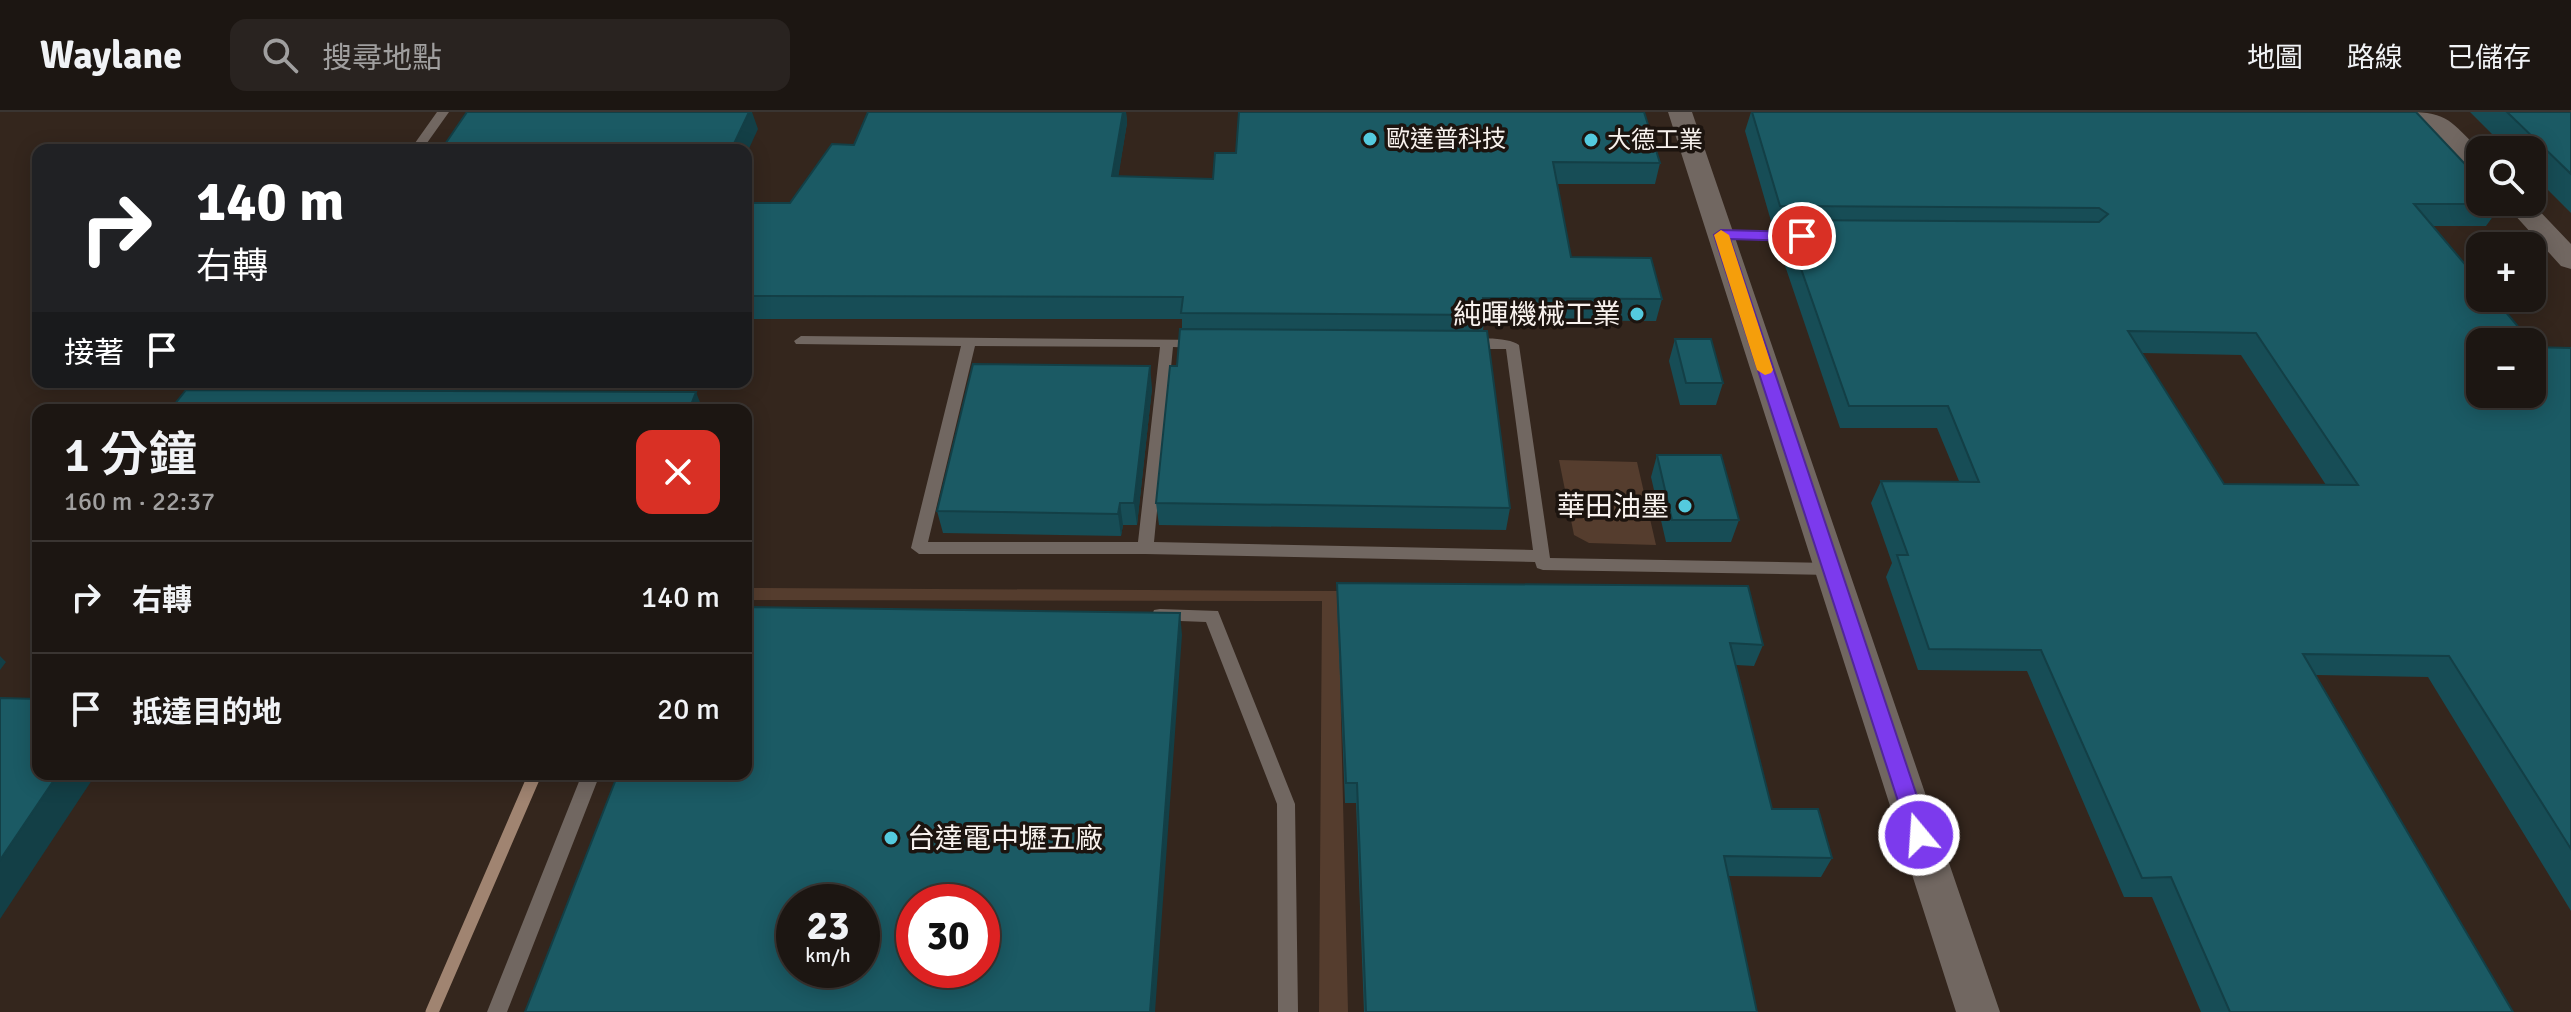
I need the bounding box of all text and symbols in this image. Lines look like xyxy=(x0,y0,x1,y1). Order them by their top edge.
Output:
search box xyxy=(230,19,790,91)
text: Waylane xyxy=(40,32,182,79)
icon: search xyxy=(258,33,302,77)
text: 搜尋地點 xyxy=(322,40,442,77)
text: 地圖 xyxy=(2247,41,2303,75)
text: 路線 xyxy=(2347,41,2403,75)
text: 已儲存 xyxy=(2447,41,2531,75)
place label: 歐達普科技 xyxy=(1386,124,1506,154)
place label: 大德工業 xyxy=(1607,125,1703,155)
marker: 歐達普科技 xyxy=(1361,130,1379,148)
marker: 大德工業 xyxy=(1582,131,1600,149)
map controls xyxy=(2466,136,2546,408)
button: search xyxy=(2466,136,2546,216)
text: 140 m xyxy=(196,167,344,236)
icon: right xyxy=(64,176,168,280)
pin xyxy=(1768,202,1836,270)
icon: arrive xyxy=(1780,214,1824,258)
button: + xyxy=(2466,232,2546,312)
text: 右轉 xyxy=(196,244,268,289)
place label: 純暉機械工業 xyxy=(1453,298,1621,332)
marker: 純暉機械工業 xyxy=(1628,305,1646,323)
icon: arrive xyxy=(140,328,184,372)
button: − xyxy=(2466,328,2546,408)
text: 接著 xyxy=(64,335,124,372)
text: 1 分鐘 xyxy=(64,426,196,485)
button: close xyxy=(636,430,720,514)
text: 160 m · 22:37 xyxy=(64,486,215,518)
place label: 華田油墨 xyxy=(1557,490,1669,524)
marker: 華田油墨 xyxy=(1676,497,1694,515)
icon: right xyxy=(64,575,108,619)
text: 140 m xyxy=(641,579,720,616)
text: 右轉 xyxy=(132,582,192,619)
icon: arrive xyxy=(64,687,108,731)
text: 20 m xyxy=(657,691,720,728)
text: 抵達目的地 xyxy=(132,694,282,731)
position arrow xyxy=(1877,793,1961,877)
place label: 台達電中壢五廠 xyxy=(907,822,1103,856)
marker: 台達電中壢五廠 xyxy=(882,829,900,847)
speed limit sign: 30 xyxy=(896,884,1000,988)
text: 23 xyxy=(806,901,850,951)
text: km/h xyxy=(805,943,851,968)

